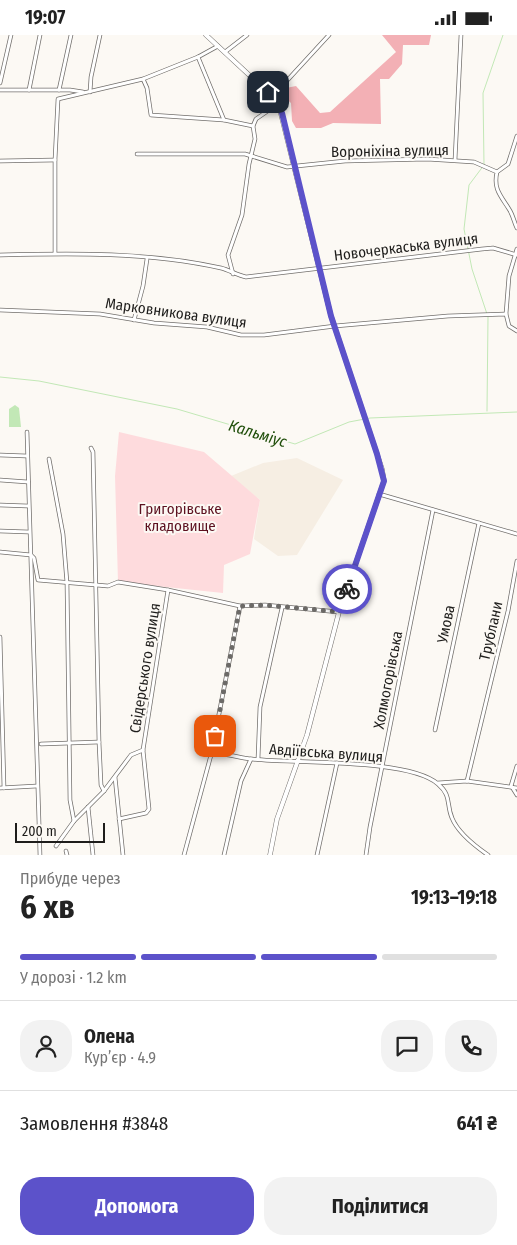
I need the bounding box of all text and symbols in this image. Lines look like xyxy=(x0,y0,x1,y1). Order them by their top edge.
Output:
text: 19:07 xyxy=(25,6,65,29)
pin xyxy=(247,71,289,113)
icon: home xyxy=(254,78,282,106)
street label: Вороніхіна вулиця xyxy=(331,141,449,161)
street label: Новочеркаська вулиця xyxy=(333,229,479,265)
street label: Марковникова вулиця xyxy=(104,294,248,332)
water label: Кальміус xyxy=(226,416,289,451)
park label: Григорівське кладовище xyxy=(138,500,222,535)
courier xyxy=(322,564,372,614)
icon: bike xyxy=(333,575,361,603)
street label: Трублани xyxy=(475,600,507,662)
street label: Свiдерського вулиця xyxy=(126,602,164,734)
street label: Умова xyxy=(433,603,459,646)
street label: Холмогорівська xyxy=(370,629,406,731)
pin xyxy=(194,715,236,757)
icon: bag xyxy=(201,722,229,750)
street label: Авдіївська вулиця xyxy=(268,740,384,766)
scale bar xyxy=(15,820,105,843)
text: 200 m xyxy=(22,823,57,840)
text: Прибуде через xyxy=(20,869,121,888)
text: 19:13–19:18 xyxy=(411,886,497,909)
text: 6 хв xyxy=(20,888,75,926)
text: У дорозі · 1.2 km xyxy=(20,968,127,987)
button: person xyxy=(20,1020,72,1072)
button: chat xyxy=(381,1020,433,1072)
button: phone xyxy=(445,1020,497,1072)
text: Олена xyxy=(84,1025,135,1048)
text: Кур’єр · 4.9 xyxy=(84,1048,156,1067)
text: Замовлення #3848 xyxy=(20,1112,168,1135)
text: 641 ₴ xyxy=(457,1112,497,1135)
button: Допомога xyxy=(20,1177,254,1235)
button: Поділитися xyxy=(264,1177,497,1235)

